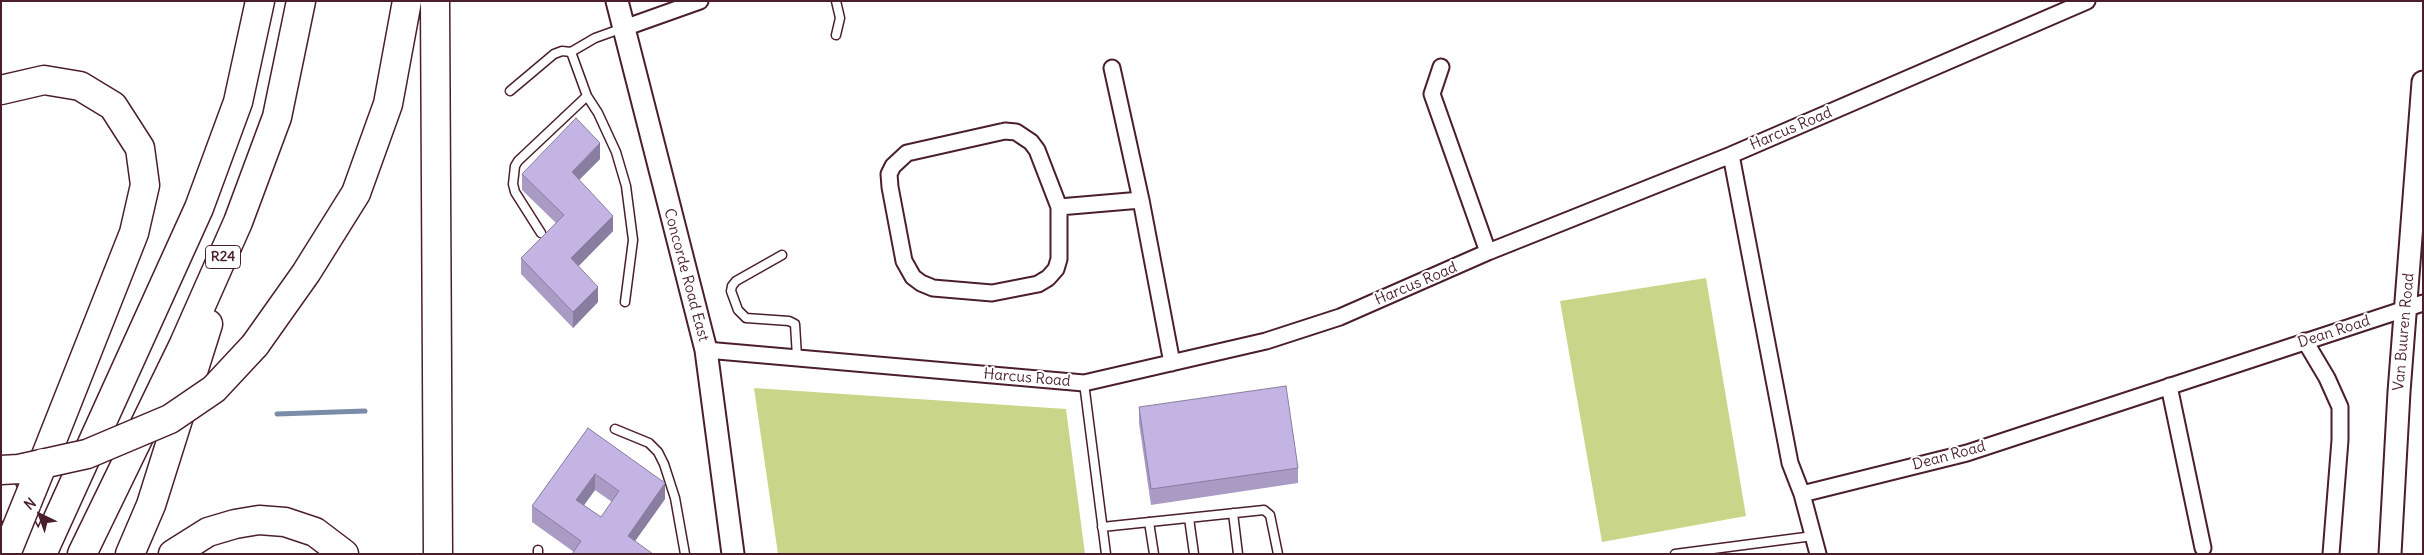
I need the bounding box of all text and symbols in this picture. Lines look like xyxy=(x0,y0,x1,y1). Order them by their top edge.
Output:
street label: Harcus Road xyxy=(1747,104,1835,154)
street label: Concorde Road East xyxy=(660,207,712,343)
road number: R24 xyxy=(206,246,240,268)
street label: Harcus Road xyxy=(1372,259,1460,309)
street label: Van Buuren Road xyxy=(2390,272,2418,392)
street label: Dean Road xyxy=(2296,312,2372,352)
street label: Harcus Road xyxy=(983,365,1071,391)
street label: Dean Road xyxy=(1911,438,1987,474)
north arrow xyxy=(15,490,65,540)
text: N xyxy=(20,494,40,514)

